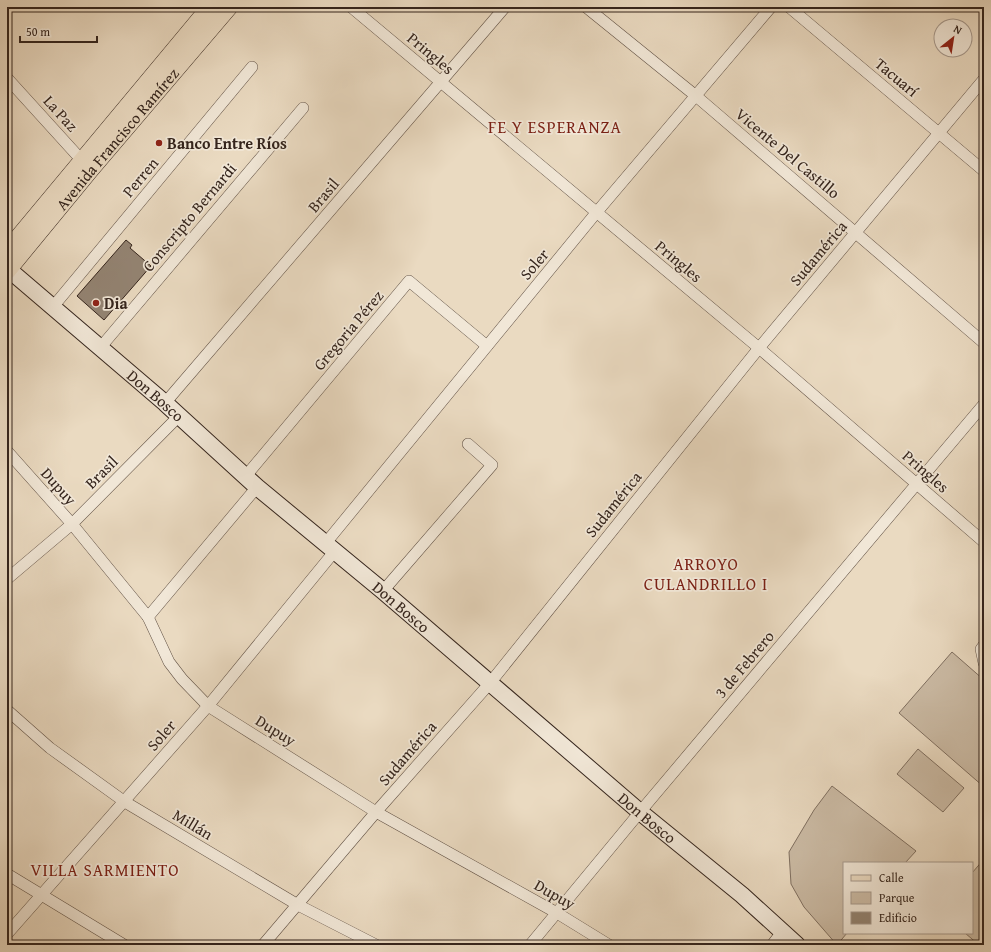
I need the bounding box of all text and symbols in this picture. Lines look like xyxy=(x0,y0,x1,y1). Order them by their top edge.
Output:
scale bar xyxy=(20,18,97,44)
north arrow xyxy=(933,18,973,58)
text: N xyxy=(951,21,966,38)
text: 50 m xyxy=(26,23,50,40)
street label: Pringles xyxy=(402,26,460,80)
street label: Tacuarí xyxy=(870,52,924,103)
street label: Avenida Francisco Ramírez xyxy=(50,62,184,215)
street label: La Paz xyxy=(38,89,84,137)
street label: Vicente Del Castillo xyxy=(730,102,846,204)
district label: FE Y ESPERANZA xyxy=(488,114,622,139)
place label: Banco Entre Ríos xyxy=(167,131,287,155)
marker: Banco Entre Ríos xyxy=(154,138,164,148)
street label: Perren xyxy=(116,152,164,202)
street label: Conscripto Bernardi xyxy=(136,157,242,277)
street label: Brasil xyxy=(301,172,345,217)
street label: Sudamérica xyxy=(783,215,853,291)
street label: Pringles xyxy=(650,234,708,288)
street label: Soler xyxy=(514,243,555,285)
street label: Gregoria Pérez xyxy=(307,285,389,375)
place label: Dia xyxy=(104,291,128,315)
marker: Dia xyxy=(91,298,101,308)
street label: Don Bosco xyxy=(122,364,190,427)
street label: Pringles xyxy=(897,444,955,498)
street label: Brasil xyxy=(79,450,123,494)
street label: Dupuy xyxy=(35,462,83,510)
street label: Sudamérica xyxy=(579,465,647,542)
district label: ARROYO CULANDRILLO I xyxy=(644,551,768,596)
street label: Don Bosco xyxy=(367,575,435,638)
street label: 3 de Febrero xyxy=(708,625,780,703)
street label: Dupuy xyxy=(251,708,301,752)
street label: Soler xyxy=(141,714,182,756)
street label: Sudamérica xyxy=(372,715,442,791)
street label: Don Bosco xyxy=(613,786,682,849)
street label: Millán xyxy=(168,803,218,845)
district label: VILLA SARMIENTO xyxy=(30,857,180,882)
legend xyxy=(843,862,973,934)
text: Calle xyxy=(879,869,904,886)
street label: Dupuy xyxy=(530,873,580,915)
text: Parque xyxy=(879,889,915,906)
text: Edificio xyxy=(879,909,917,926)

